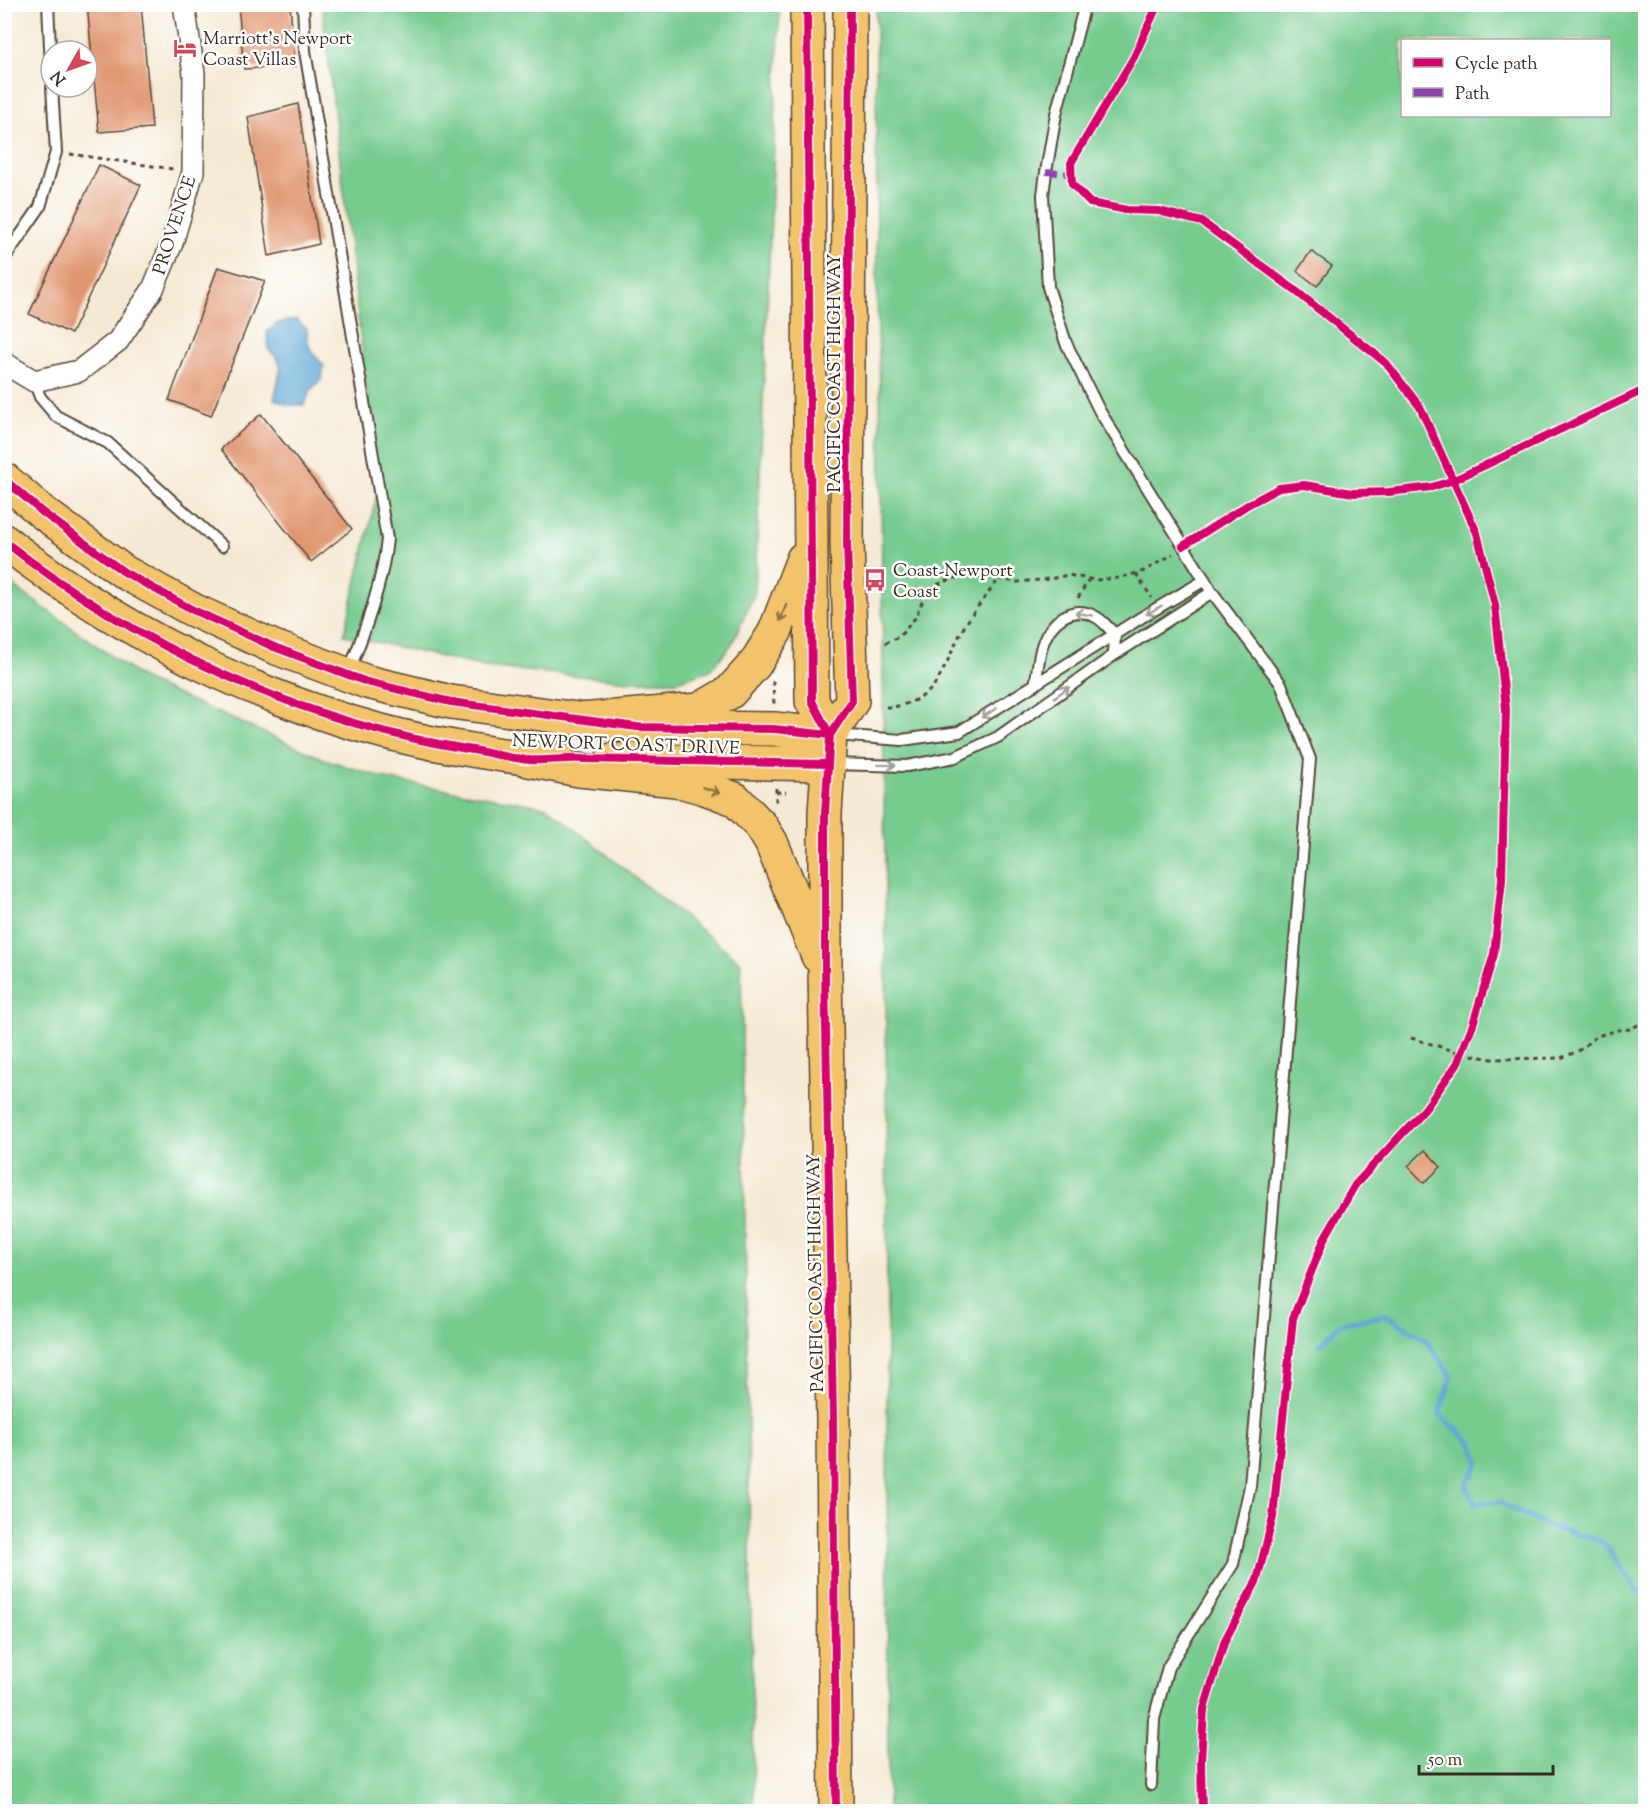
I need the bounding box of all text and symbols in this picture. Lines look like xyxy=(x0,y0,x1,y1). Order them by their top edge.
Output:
place label: Marriott's Newport Coast Villas xyxy=(203,27,352,74)
hotel icon: Marriott's Newport Coast Villas xyxy=(172,35,198,61)
north arrow xyxy=(39,39,99,99)
legend xyxy=(1401,39,1611,117)
text: Cycle path xyxy=(1455,52,1538,78)
text: N xyxy=(46,65,72,89)
text: Path xyxy=(1455,82,1490,108)
street label: PROVENCE xyxy=(148,173,204,278)
street label: PACIFIC COAST HIGHWAY xyxy=(823,253,849,492)
place label: Coast-Newport Coast xyxy=(893,559,1013,606)
bus stop icon: Coast-Newport Coast xyxy=(862,567,888,593)
one-way arrow xyxy=(777,603,788,621)
one-way arrow xyxy=(1146,604,1163,616)
one-way arrow xyxy=(1075,608,1095,619)
one-way arrow xyxy=(1054,686,1070,698)
one-way arrow xyxy=(981,707,998,719)
street label: NEWPORT COAST DRIVE xyxy=(512,729,740,763)
one-way arrow xyxy=(876,759,896,771)
one-way arrow xyxy=(701,786,719,797)
street label: PACIFIC COAST HIGHWAY xyxy=(802,1153,832,1393)
scale bar xyxy=(1419,1738,1552,1776)
text: 50 m xyxy=(1427,1748,1463,1774)

